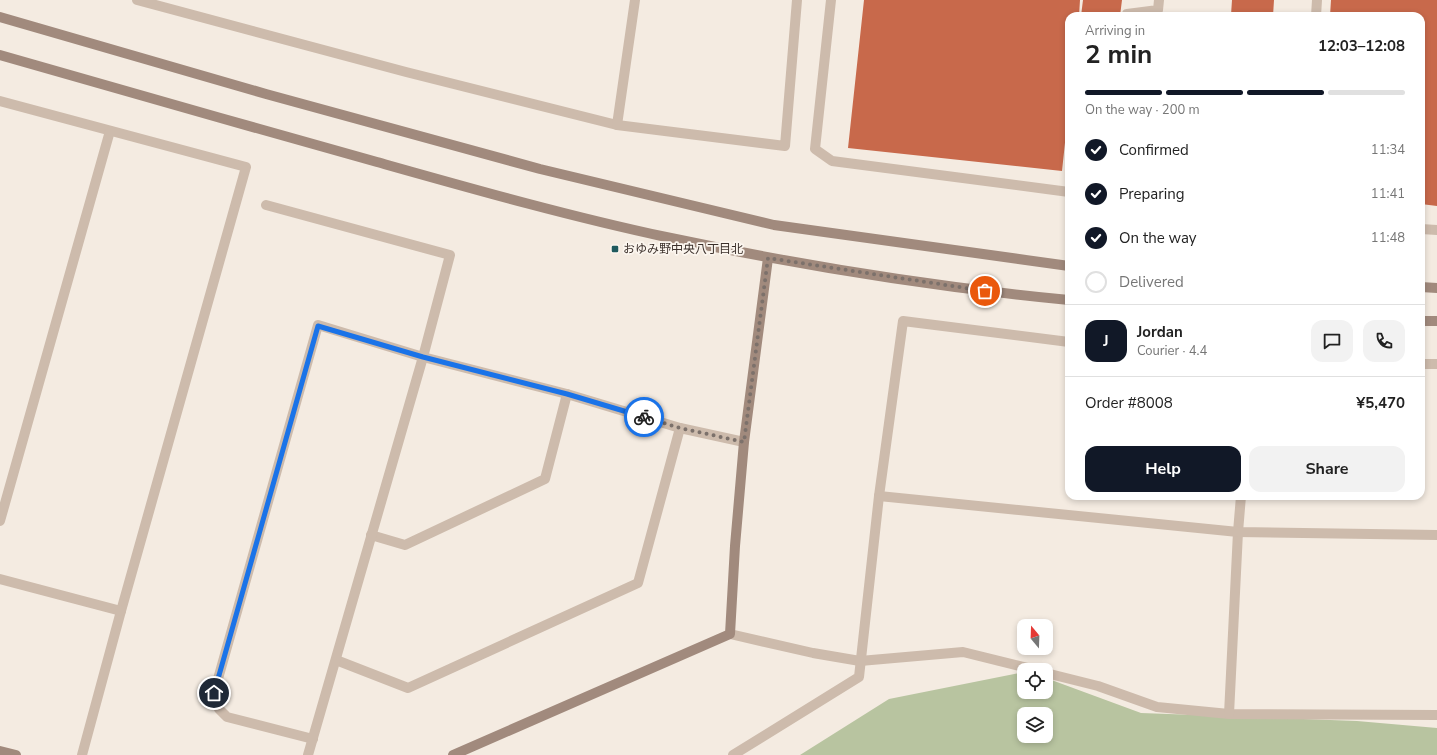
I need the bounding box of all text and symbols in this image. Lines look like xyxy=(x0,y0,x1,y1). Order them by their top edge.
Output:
text: Arriving in xyxy=(1085,22,1145,40)
text: 12:03–12:08 xyxy=(1318,36,1405,56)
text: 2 min xyxy=(1085,37,1152,72)
text: On the way · 200 m xyxy=(1085,101,1200,119)
icon: check xyxy=(1085,139,1107,161)
text: Confirmed xyxy=(1119,140,1189,160)
text: 11:34 xyxy=(1371,141,1405,159)
icon: check xyxy=(1085,183,1107,205)
text: Preparing xyxy=(1119,184,1184,204)
text: 11:41 xyxy=(1371,185,1405,203)
icon: check xyxy=(1085,227,1107,249)
text: On the way xyxy=(1119,228,1197,248)
text: 11:48 xyxy=(1371,229,1405,247)
place label: おゆみ野中央八丁目北 xyxy=(623,241,743,257)
marker: おゆみ野中央八丁目北 xyxy=(610,244,620,254)
text: Delivered xyxy=(1119,272,1184,292)
pin xyxy=(968,274,1002,308)
icon: bag xyxy=(974,280,996,302)
button: chat xyxy=(1311,320,1353,362)
button: phone xyxy=(1363,320,1405,362)
text: Jordan xyxy=(1137,322,1183,342)
text: J xyxy=(1103,331,1109,351)
text: Courier · 4.4 xyxy=(1137,342,1207,360)
text: Order #8008 xyxy=(1085,393,1173,413)
text: ¥5,470 xyxy=(1356,393,1405,413)
courier xyxy=(624,397,664,437)
icon: bike xyxy=(633,406,655,428)
button: Help xyxy=(1085,446,1241,492)
button: Share xyxy=(1249,446,1405,492)
north arrow xyxy=(1017,619,1053,655)
map controls xyxy=(1017,619,1053,743)
button: locate xyxy=(1017,663,1053,699)
pin xyxy=(197,676,231,710)
icon: home xyxy=(203,682,225,704)
button: layers xyxy=(1017,707,1053,743)

